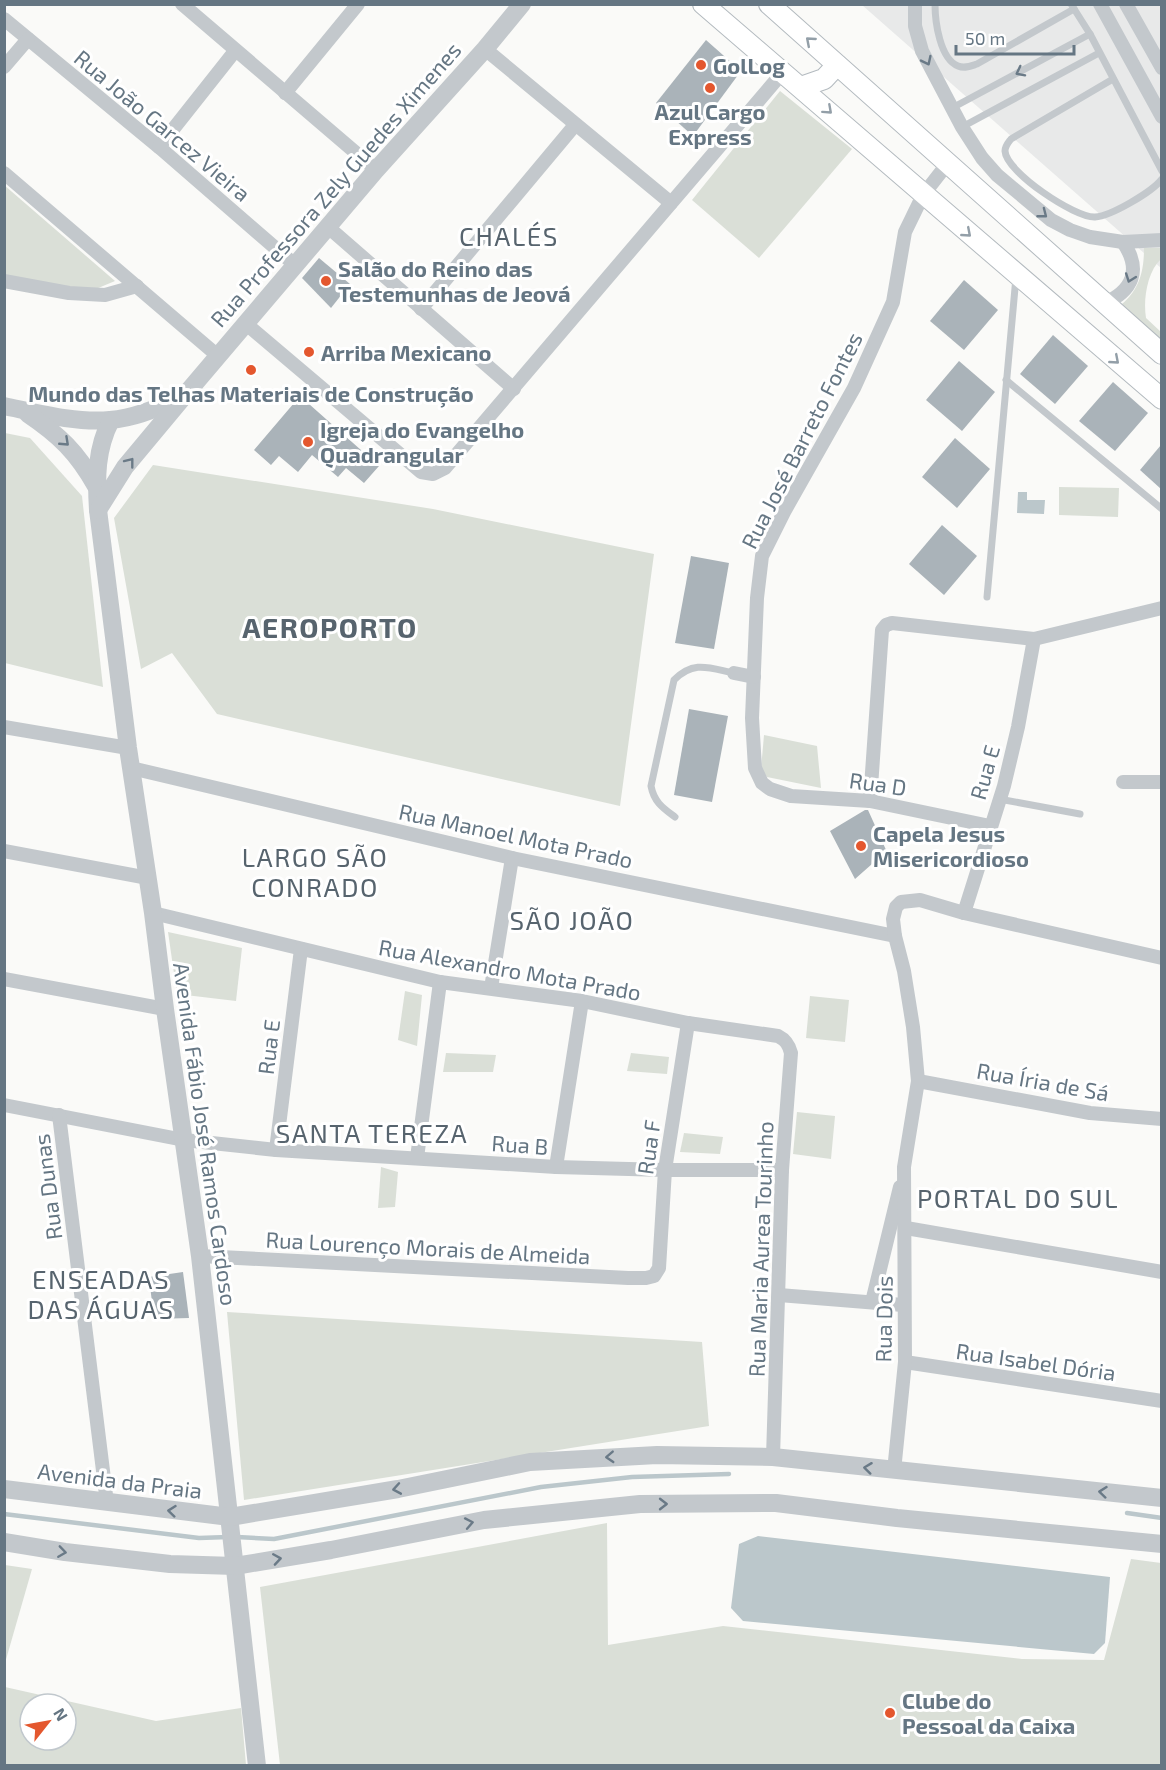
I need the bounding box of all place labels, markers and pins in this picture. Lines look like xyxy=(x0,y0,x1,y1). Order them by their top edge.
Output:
place label: GolLog xyxy=(713,52,785,78)
marker: GolLog xyxy=(694,58,708,72)
marker: Azul Cargo Express xyxy=(703,81,717,95)
place label: Azul Cargo Express xyxy=(655,98,765,149)
place label: Salão do Reino das Testemunhas de Jeová xyxy=(338,255,570,306)
marker: Salão do Reino das Testemunhas de Jeová xyxy=(319,274,333,288)
place label: Arriba Mexicano xyxy=(321,339,492,365)
marker: Arriba Mexicano xyxy=(302,345,316,359)
marker: Mundo das Telhas Materiais de Construção xyxy=(244,363,258,377)
place label: Mundo das Telhas Materiais de Construção xyxy=(28,380,474,408)
place label: Igreja do Evangelho Quadrangular xyxy=(320,416,524,468)
marker: Igreja do Evangelho Quadrangular xyxy=(301,435,315,449)
place label: Capela Jesus Misericordioso xyxy=(873,820,1029,871)
marker: Capela Jesus Misericordioso xyxy=(854,839,868,853)
place label: Clube do Pessoal da Caixa xyxy=(902,1687,1075,1738)
marker: Clube do Pessoal da Caixa xyxy=(883,1706,897,1720)

